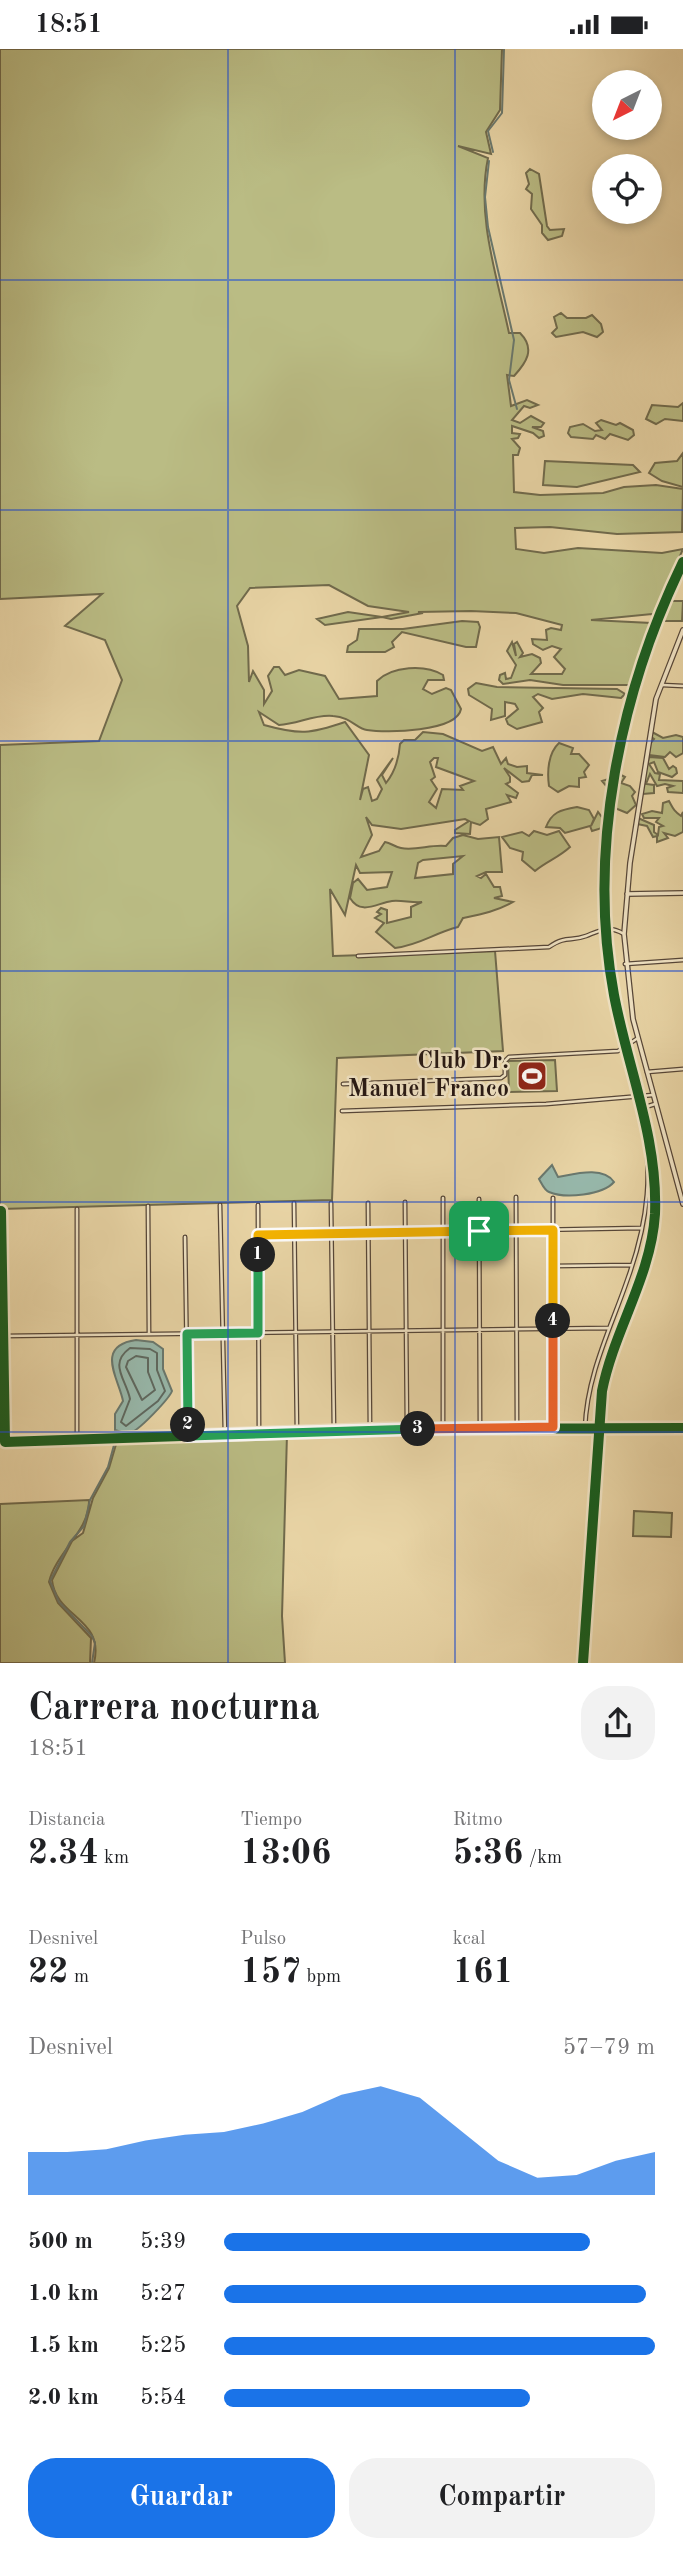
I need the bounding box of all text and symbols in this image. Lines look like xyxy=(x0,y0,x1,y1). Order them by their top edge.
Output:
text: 18:51 xyxy=(35,12,103,38)
north arrow xyxy=(592,70,662,140)
map controls xyxy=(592,70,662,224)
button: locate xyxy=(592,154,662,224)
place label: Club Dr. Manuel Franco xyxy=(348,1050,509,1102)
sports icon: Club Dr. Manuel Franco xyxy=(515,1059,549,1093)
pin xyxy=(449,1201,509,1261)
icon: arrive xyxy=(460,1212,498,1250)
pin: 1 xyxy=(240,1237,276,1273)
text: 1 xyxy=(252,1245,263,1264)
pin: 4 xyxy=(536,1303,570,1339)
text: 4 xyxy=(547,1311,558,1330)
pin: 2 xyxy=(170,1407,206,1443)
pin: 3 xyxy=(400,1411,436,1447)
text: 2 xyxy=(182,1415,193,1434)
text: 3 xyxy=(412,1419,423,1438)
button: share xyxy=(581,1686,655,1760)
text: Carrera nocturna xyxy=(28,1690,319,1728)
text: 18:51 xyxy=(28,1737,88,1760)
text: Distancia xyxy=(28,1811,105,1830)
text: Tiempo xyxy=(240,1811,302,1830)
text: Ritmo xyxy=(453,1811,503,1830)
text: 2.34 xyxy=(28,1836,99,1871)
text: 13:06 xyxy=(240,1836,331,1871)
text: 5:36 xyxy=(453,1836,523,1871)
text: km xyxy=(99,1849,129,1868)
text: /km xyxy=(523,1849,562,1868)
text: Desnivel xyxy=(28,1930,98,1949)
text: Pulso xyxy=(240,1930,286,1949)
text: kcal xyxy=(453,1930,485,1949)
text: 22 xyxy=(28,1955,69,1990)
text: 157 xyxy=(240,1955,301,1990)
text: 161 xyxy=(453,1955,514,1990)
text: m xyxy=(69,1968,89,1987)
text: bpm xyxy=(301,1968,341,1987)
text: Desnivel xyxy=(28,2036,113,2059)
text: 57–79 m xyxy=(563,2036,655,2059)
text: 500 m xyxy=(28,2230,93,2253)
text: 5:39 xyxy=(140,2230,186,2253)
text: 1.0 km xyxy=(28,2282,99,2305)
text: 5:27 xyxy=(140,2282,186,2305)
text: 1.5 km xyxy=(28,2334,99,2357)
text: 5:25 xyxy=(140,2334,186,2357)
text: 2.0 km xyxy=(28,2386,99,2409)
text: 5:54 xyxy=(140,2386,186,2409)
button: Guardar xyxy=(28,2458,335,2538)
button: Compartir xyxy=(349,2458,655,2538)

